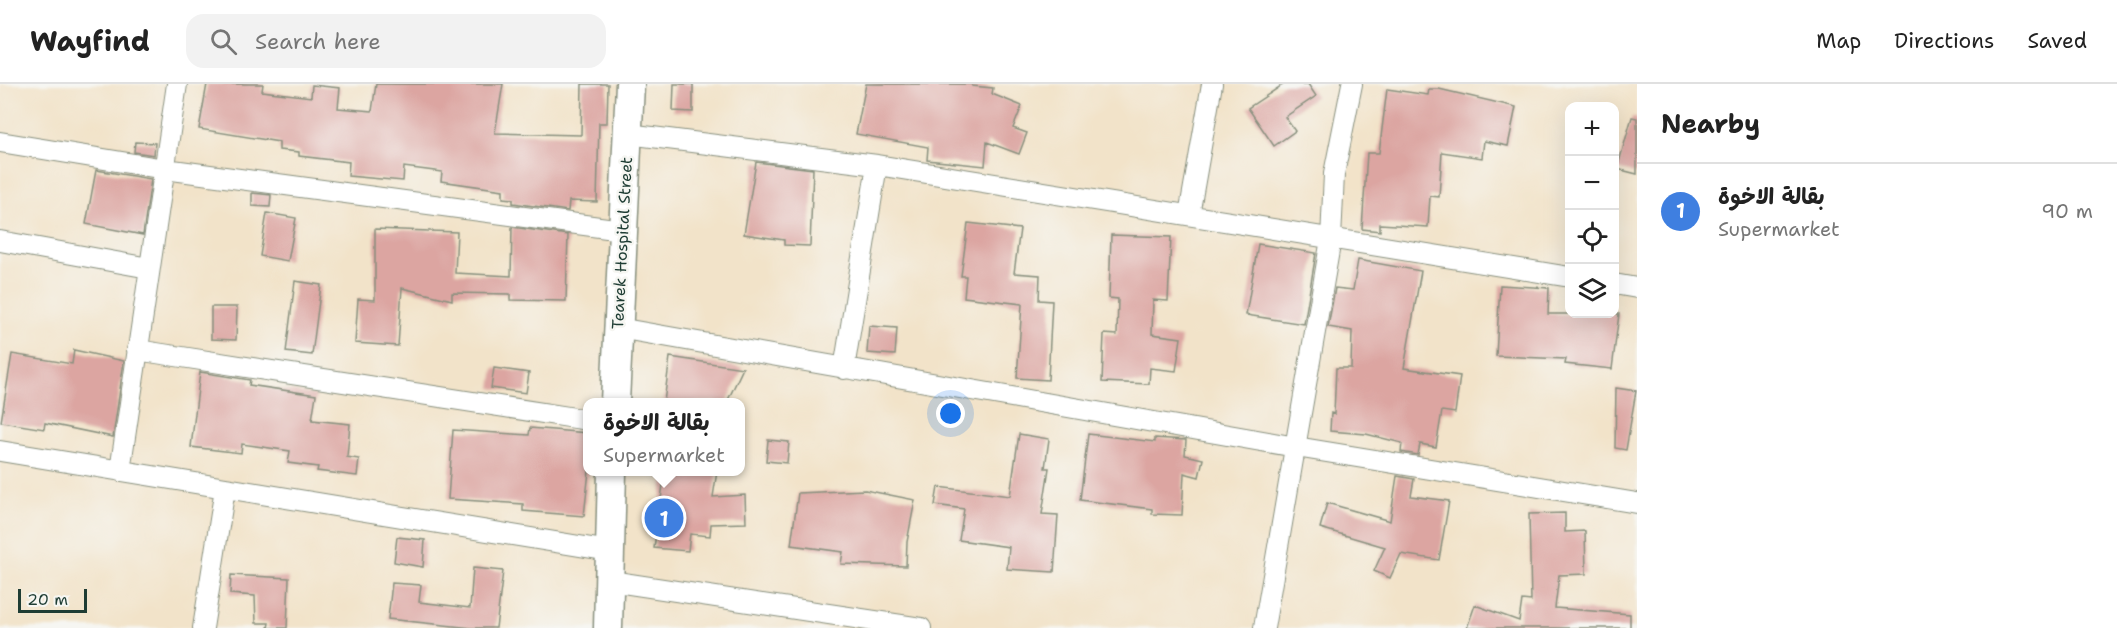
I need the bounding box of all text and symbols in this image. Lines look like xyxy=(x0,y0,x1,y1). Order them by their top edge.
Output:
search box xyxy=(186,14,606,68)
text: Wayfind xyxy=(30,22,150,60)
icon: search xyxy=(207,25,240,58)
text: Search here xyxy=(255,27,381,56)
text: Map xyxy=(1816,27,1861,55)
text: Directions xyxy=(1894,27,1994,55)
text: Saved xyxy=(2027,27,2087,55)
map controls xyxy=(1565,102,1619,318)
button: + xyxy=(1565,102,1619,156)
text: Nearby xyxy=(1661,106,1760,141)
street label: Tearek Hospital Street xyxy=(607,156,637,330)
button: − xyxy=(1565,156,1619,210)
text: بقالة الاخوة xyxy=(1718,182,1825,211)
text: 1 xyxy=(1676,198,1685,224)
text: 90 m xyxy=(2041,198,2093,224)
button: locate xyxy=(1565,210,1619,264)
text: Supermarket xyxy=(1718,216,1840,242)
button: layers xyxy=(1565,264,1619,318)
popup xyxy=(583,398,745,476)
your location xyxy=(936,399,965,428)
text: بقالة الاخوة xyxy=(603,408,710,437)
text: Supermarket xyxy=(603,442,725,468)
pin: 1 xyxy=(644,496,684,540)
scale bar xyxy=(18,586,87,614)
text: 20 m xyxy=(27,589,68,610)

